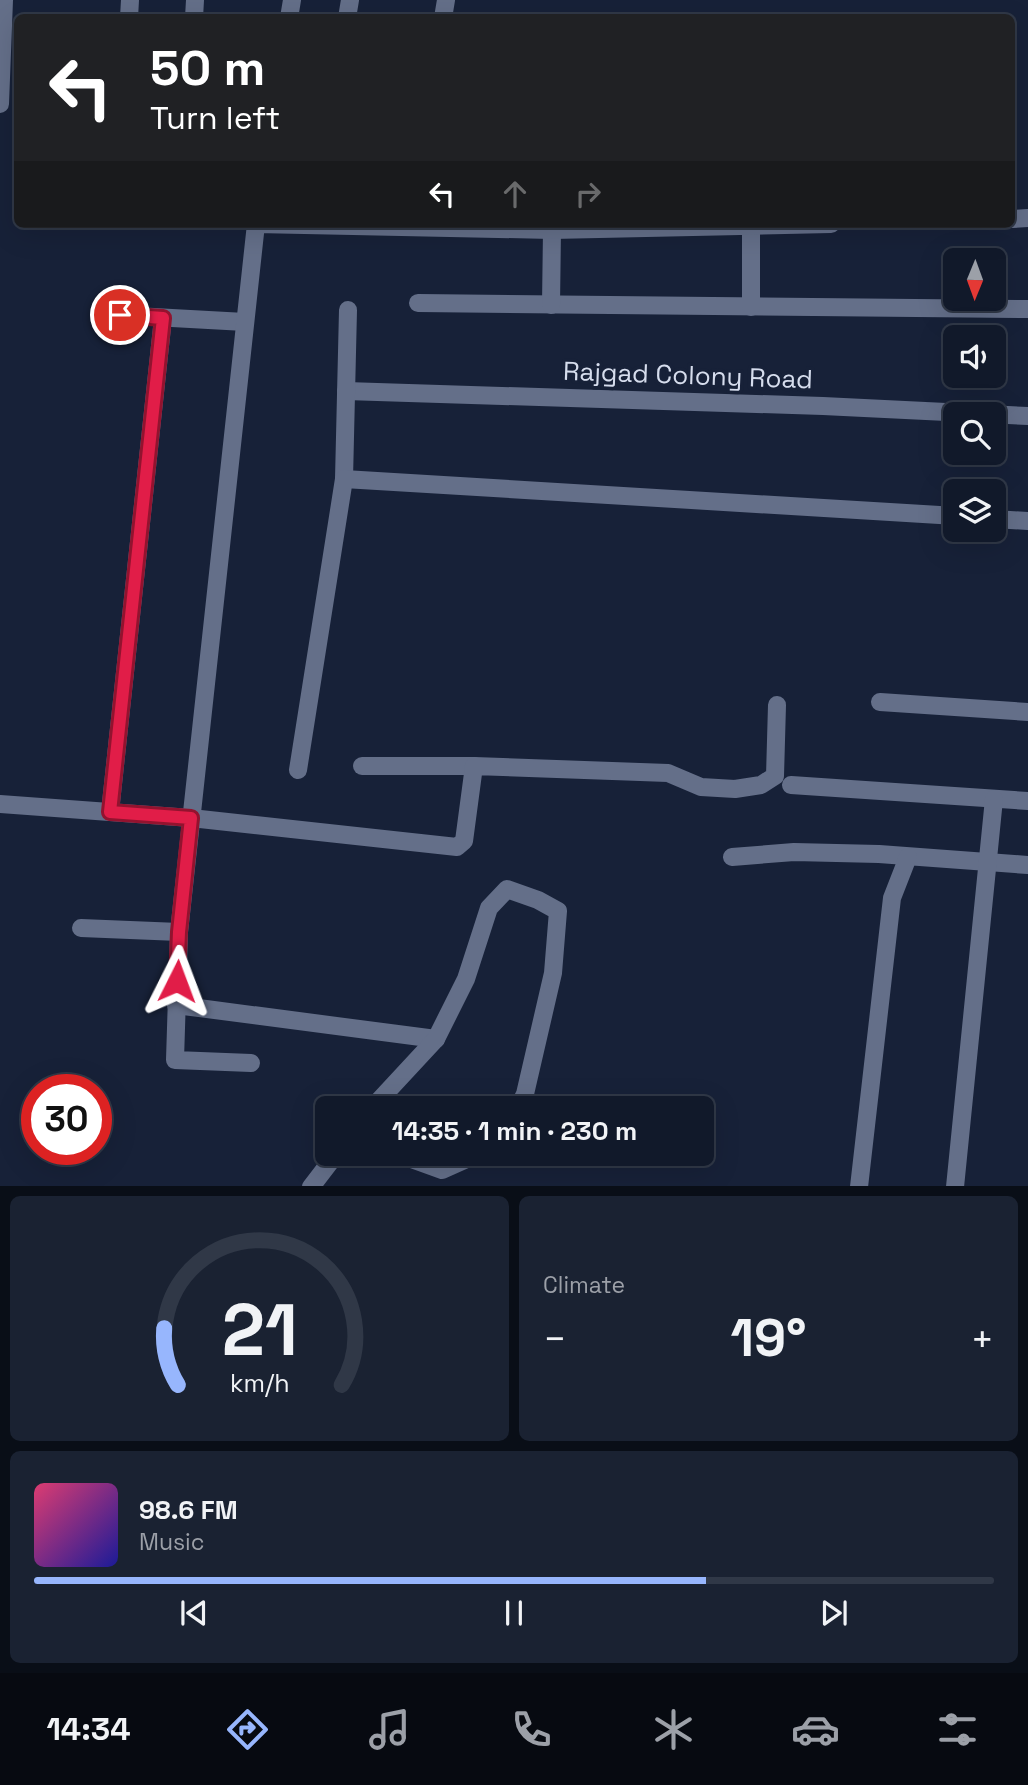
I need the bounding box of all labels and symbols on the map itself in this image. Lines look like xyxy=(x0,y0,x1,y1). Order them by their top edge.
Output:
north arrow xyxy=(943,248,1006,312)
pin xyxy=(90,285,150,345)
street label: Rajgad Colony Road xyxy=(563,354,813,396)
position arrow xyxy=(140,944,214,1018)
speed limit sign: 30 xyxy=(21,1074,112,1165)

